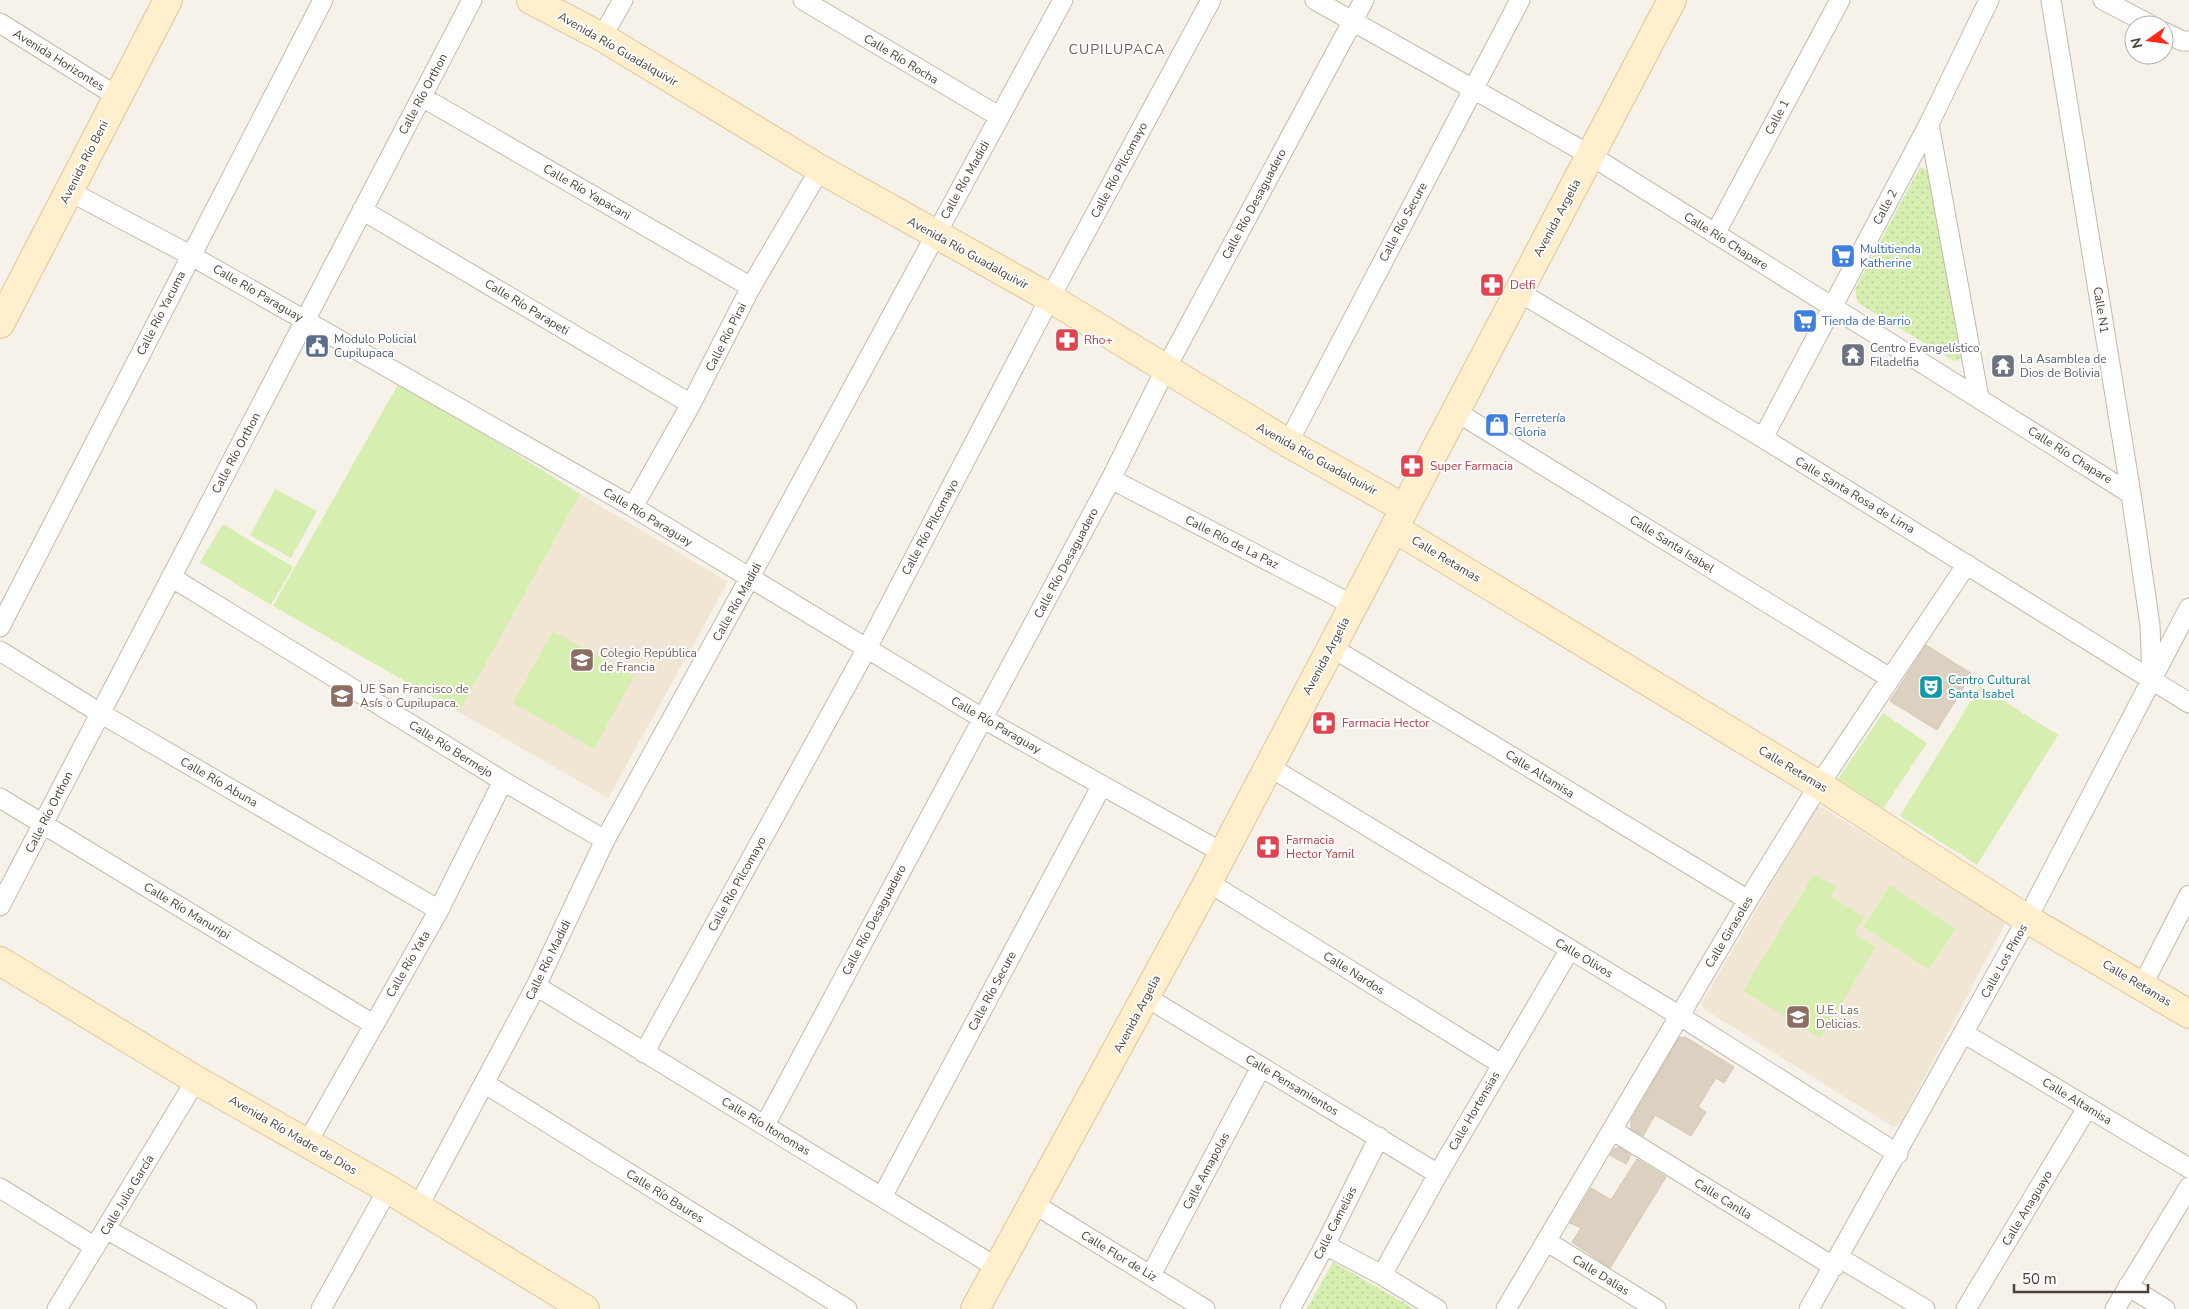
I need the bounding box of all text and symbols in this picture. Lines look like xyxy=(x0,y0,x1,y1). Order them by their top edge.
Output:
street label: Avenida Río Guadalquivir xyxy=(555,8,681,90)
north arrow xyxy=(2124,15,2174,65)
street label: Avenida Horizontes xyxy=(10,25,108,95)
street label: Calle Río Rocha xyxy=(861,30,941,88)
text: N xyxy=(2126,36,2147,50)
district label: CUPILUPACA xyxy=(1069,40,1165,59)
street label: Calle Río Orthon xyxy=(395,51,451,137)
street label: Calle 1 xyxy=(1761,96,1793,138)
street label: Avenida Río Beni xyxy=(56,118,112,206)
street label: Calle Río Pilcomayo xyxy=(1087,119,1151,221)
street label: Calle Río Madidi xyxy=(937,138,993,222)
street label: Calle Río Desaguadero xyxy=(1218,146,1290,262)
street label: Calle Río Yapacani xyxy=(540,160,634,224)
street label: Avenida Argelia xyxy=(1530,176,1584,260)
street label: Calle Río Secure xyxy=(1375,179,1431,265)
street label: Calle 2 xyxy=(1869,186,1901,228)
street label: Calle Río Chapare xyxy=(1681,209,1771,273)
street label: Avenida Río Guadalquivir xyxy=(905,213,1032,293)
place label: Multitienda Katherine xyxy=(1860,241,1921,271)
supermarket icon: Multitienda Katherine xyxy=(1830,243,1856,269)
street label: Calle Río Paraguay xyxy=(210,261,307,326)
street label: Calle Río Yacuma xyxy=(133,268,189,358)
pharmacy icon: Delfi xyxy=(1479,272,1505,298)
street label: Calle Río Parapeti xyxy=(482,275,572,339)
place label: Delfi xyxy=(1510,277,1535,293)
street label: Calle N1 xyxy=(2089,286,2113,334)
street label: Calle Río Pirai xyxy=(702,300,750,374)
supermarket icon: Tienda de Barrio xyxy=(1792,308,1818,334)
place label: Tienda de Barrio xyxy=(1822,313,1911,329)
pharmacy icon: Rho+ xyxy=(1054,327,1080,353)
place label: Modulo Policial Cupilupaca xyxy=(334,331,417,361)
place label: Rho+ xyxy=(1084,332,1113,348)
public building icon: Modulo Policial Cupilupaca xyxy=(304,333,330,359)
place label: Centro Evangelístico Filadelfia xyxy=(1870,340,1980,370)
temple icon: Centro Evangelístico Filadelfia xyxy=(1840,342,1866,368)
place label: La Asamblea de Dios de Bolivia xyxy=(2020,351,2107,381)
temple icon: La Asamblea de Dios de Bolivia xyxy=(1990,353,2016,379)
street label: Calle Río Orthon xyxy=(208,410,264,496)
place label: Ferretería Gloria xyxy=(1514,410,1566,440)
shop icon: Ferretería Gloria xyxy=(1484,412,1510,438)
street label: Avenida Río Guadalquivir xyxy=(1254,419,1381,499)
street label: Calle Río Chapare xyxy=(2025,423,2115,487)
pharmacy icon: Super Farmacia xyxy=(1399,453,1425,479)
street label: Calle Santa Rosa de Lima xyxy=(1792,453,1918,537)
place label: Super Farmacia xyxy=(1430,458,1513,474)
street label: Calle Río Pilcomayo xyxy=(898,476,962,578)
street label: Calle Río Paraguay xyxy=(600,484,696,551)
street label: Calle Río Desaguadero xyxy=(1030,505,1102,621)
street label: Calle Río de La Paz xyxy=(1182,511,1282,573)
street label: Calle Santa Isabel xyxy=(1627,511,1718,577)
street label: Calle Retamas xyxy=(1408,532,1484,586)
street label: Calle Río Madidi xyxy=(709,560,765,644)
street label: Avenida Argelia xyxy=(1299,614,1353,698)
place label: Colegio República de Francia xyxy=(600,645,697,675)
school or university icon: Colegio República de Francia xyxy=(569,647,595,673)
place label: Centro Cultural Santa Isabel xyxy=(1948,672,2031,702)
theatre icon: Centro Cultural Santa Isabel xyxy=(1918,674,1944,700)
place label: UE San Francisco de Asís o Cupilupaca. xyxy=(360,681,469,711)
school or university icon: UE San Francisco de Asís o Cupilupaca. xyxy=(329,683,355,709)
street label: Calle Río Paraguay xyxy=(948,693,1045,758)
pharmacy icon: Farmacia Hector xyxy=(1311,710,1337,736)
place label: Farmacia Hector xyxy=(1342,715,1430,731)
street label: Calle Río Bermejo xyxy=(406,717,496,781)
street label: Calle Retamas xyxy=(1755,742,1831,796)
street label: Calle Altamisa xyxy=(1502,746,1578,802)
street label: Calle Río Abuna xyxy=(177,753,261,811)
street label: Calle Río Orthon xyxy=(22,768,76,856)
place label: Farmacia Hector Yamil xyxy=(1286,832,1355,862)
street label: Calle Río Pilcomayo xyxy=(704,833,770,935)
pharmacy icon: Farmacia Hector Yamil xyxy=(1255,834,1281,860)
street label: Calle Río Desaguadero xyxy=(838,862,910,978)
street label: Calle Río Manuripi xyxy=(141,879,233,943)
street label: Calle Girasoles xyxy=(1701,893,1757,971)
street label: Calle Río Madidi xyxy=(522,917,574,1003)
street label: Calle Los Pinos xyxy=(1977,921,2031,1001)
street label: Calle Río Yata xyxy=(382,928,434,1000)
street label: Calle Olivos xyxy=(1552,934,1616,982)
street label: Calle Río Secure xyxy=(964,948,1020,1034)
street label: Calle Nardos xyxy=(1320,948,1388,998)
street label: Calle Retamas xyxy=(2099,956,2175,1010)
street label: Avenida Argelia xyxy=(1110,972,1164,1056)
place label: U.E. Las Delicias. xyxy=(1816,1002,1861,1032)
school or university icon: U.E. Las Delicias. xyxy=(1785,1004,1811,1030)
street label: Calle Pensamientos xyxy=(1242,1051,1342,1119)
street label: Calle Hortensias xyxy=(1445,1068,1503,1154)
street label: Calle Altamisa xyxy=(2039,1074,2115,1128)
street label: Avenida Río Madre de Dios xyxy=(226,1092,360,1178)
street label: Calle Río Itonomas xyxy=(719,1093,814,1159)
street label: Calle Amapolas xyxy=(1179,1129,1233,1212)
street label: Calle Julio García xyxy=(97,1152,157,1238)
street label: Calle Río Baures xyxy=(623,1166,707,1226)
street label: Calle Anaguayo xyxy=(1998,1167,2056,1249)
street label: Calle Canlla xyxy=(1691,1175,1755,1223)
street label: Calle Camelias xyxy=(1310,1183,1360,1262)
street label: Calle Flor de Liz xyxy=(1078,1227,1160,1285)
street label: Calle Dalias xyxy=(1569,1251,1633,1299)
scale bar xyxy=(2014,1262,2148,1294)
text: 50 m xyxy=(2022,1269,2057,1289)

